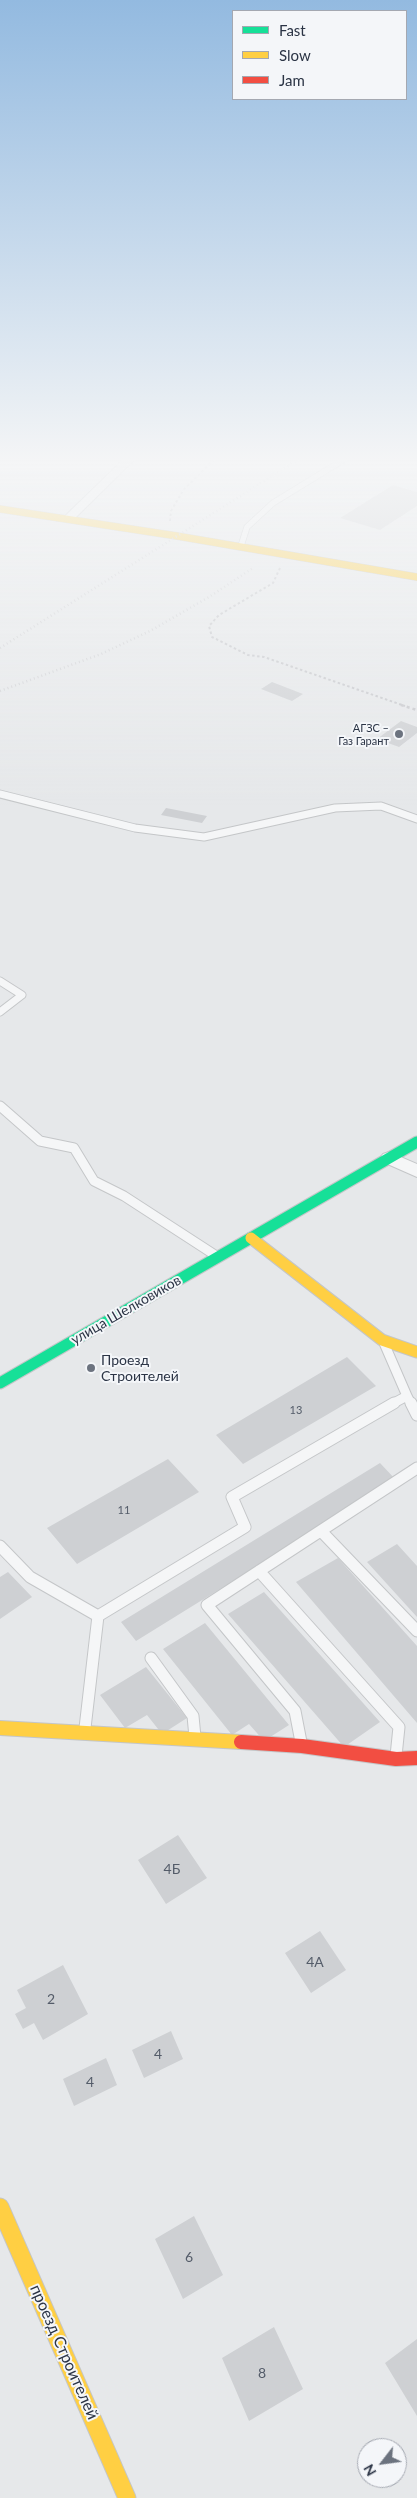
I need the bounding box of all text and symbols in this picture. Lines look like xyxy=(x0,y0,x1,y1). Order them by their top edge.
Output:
legend xyxy=(232,10,407,100)
text: Fast xyxy=(279,21,306,39)
text: Slow xyxy=(279,46,311,64)
text: Jam xyxy=(279,71,305,89)
place label: АГЗС – Газ Гарант xyxy=(338,721,389,747)
marker: АГЗС – Газ Гарант xyxy=(393,728,405,740)
street label: улица Шелковиков xyxy=(68,1272,184,1348)
place label: Проезд Строителей xyxy=(101,1352,179,1384)
marker: Проезд Строителей xyxy=(85,1362,97,1374)
house number: 13 xyxy=(290,1403,302,1417)
house number: 11 xyxy=(118,1503,130,1517)
house number: 4Б xyxy=(164,1861,180,1877)
house number: 4А xyxy=(306,1954,324,1970)
house number: 2 xyxy=(47,1991,55,2007)
house number: 4 xyxy=(154,2046,162,2062)
house number: 4 xyxy=(86,2074,94,2090)
house number: 6 xyxy=(185,2249,193,2265)
street label: проезд Строителей xyxy=(26,2282,102,2422)
house number: 8 xyxy=(258,2365,266,2381)
north arrow xyxy=(357,2438,407,2488)
text: N xyxy=(359,2461,380,2479)

